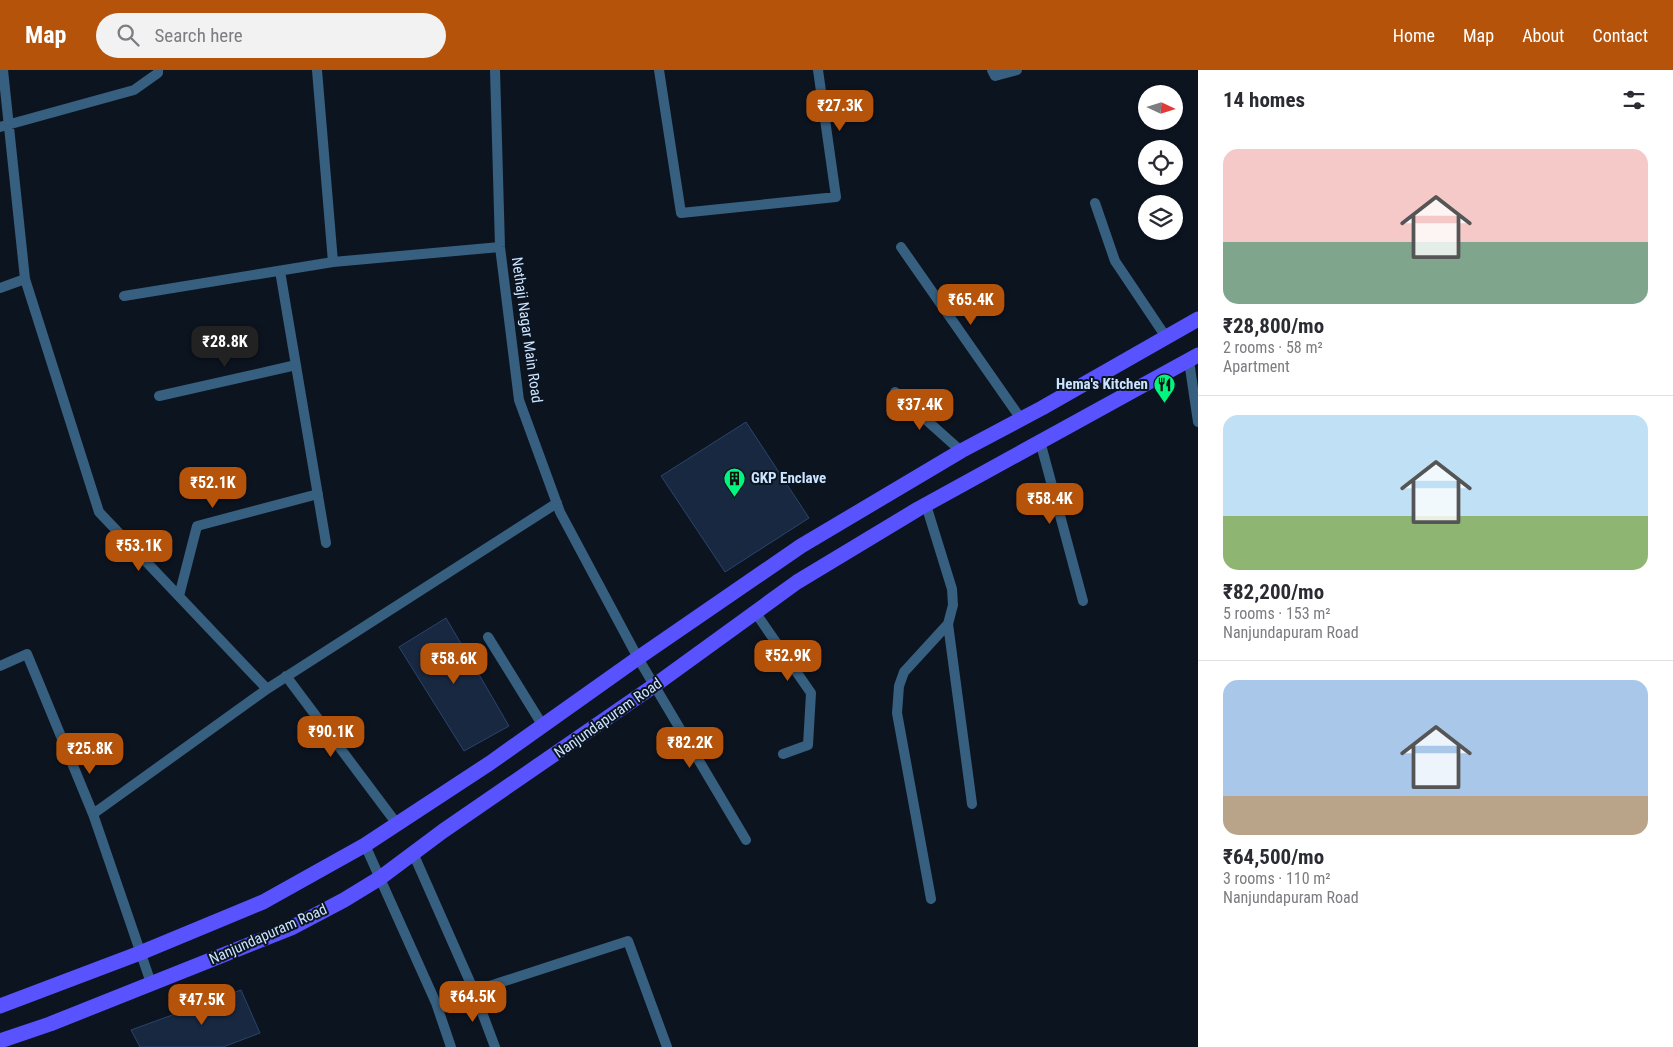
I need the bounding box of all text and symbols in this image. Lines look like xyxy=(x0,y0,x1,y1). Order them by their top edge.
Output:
search box xyxy=(96,13,446,58)
text: Map xyxy=(25,21,66,49)
icon: search xyxy=(114,21,142,49)
text: Search here xyxy=(154,24,243,47)
text: Home xyxy=(1393,25,1435,46)
text: Map xyxy=(1463,25,1494,46)
text: About xyxy=(1522,25,1564,46)
text: Contact xyxy=(1592,25,1648,46)
north arrow xyxy=(1138,85,1182,130)
map controls xyxy=(1138,85,1183,240)
icon: filters xyxy=(1620,86,1648,114)
text: 14 homes xyxy=(1223,88,1305,112)
pin: ₹27.3K xyxy=(799,90,881,132)
text: ₹27.3K xyxy=(817,96,863,115)
button: locate xyxy=(1138,140,1183,185)
icon: home xyxy=(1391,182,1481,272)
button: layers xyxy=(1138,195,1183,240)
street label: Nethaji Nagar Main Road xyxy=(508,256,546,404)
pin: ₹65.4K xyxy=(930,284,1012,326)
text: ₹65.4K xyxy=(948,290,994,309)
text: ₹28,800/mo xyxy=(1223,314,1324,338)
pin: ₹28.8K xyxy=(184,326,266,368)
text: ₹28.8K xyxy=(202,332,248,351)
text: 2 rooms · 58 m² xyxy=(1223,338,1323,357)
text: Apartment xyxy=(1223,357,1290,376)
restaurant icon: Hema's Kitchen xyxy=(1152,372,1176,403)
place label: Hema's Kitchen xyxy=(1056,375,1148,393)
pin: ₹37.4K xyxy=(879,388,961,431)
text: ₹37.4K xyxy=(897,395,943,414)
icon: home xyxy=(1391,447,1481,537)
pin: ₹52.1K xyxy=(172,466,254,509)
building icon: GKP Enclave xyxy=(723,466,747,497)
place label: GKP Enclave xyxy=(751,469,826,487)
text: ₹52.1K xyxy=(190,473,236,492)
pin: ₹58.4K xyxy=(1009,482,1091,525)
text: ₹58.4K xyxy=(1027,489,1073,508)
pin: ₹53.1K xyxy=(98,530,180,572)
text: ₹53.1K xyxy=(116,536,162,555)
text: ₹82,200/mo xyxy=(1223,580,1324,604)
text: 5 rooms · 153 m² xyxy=(1223,604,1331,623)
text: Nanjundapuram Road xyxy=(1223,623,1359,642)
pin: ₹52.9K xyxy=(747,640,829,682)
pin: ₹58.6K xyxy=(413,642,495,685)
text: ₹52.9K xyxy=(765,646,811,665)
text: ₹58.6K xyxy=(431,649,477,668)
street label: Nanjundapuram Road xyxy=(551,674,665,762)
icon: home xyxy=(1391,712,1481,802)
pin: ₹90.1K xyxy=(290,716,372,758)
text: ₹90.1K xyxy=(308,722,354,741)
pin: ₹82.2K xyxy=(649,726,731,769)
pin: ₹25.8K xyxy=(49,732,131,775)
text: ₹82.2K xyxy=(667,733,713,752)
text: ₹25.8K xyxy=(67,739,113,758)
text: ₹64,500/mo xyxy=(1223,845,1324,869)
text: 3 rooms · 110 m² xyxy=(1223,869,1331,888)
text: Nanjundapuram Road xyxy=(1223,888,1359,907)
street label: Nanjundapuram Road xyxy=(206,900,330,968)
pin: ₹64.5K xyxy=(432,980,514,1023)
pin: ₹47.5K xyxy=(161,984,243,1026)
text: ₹64.5K xyxy=(450,987,496,1006)
text: ₹47.5K xyxy=(179,990,225,1009)

